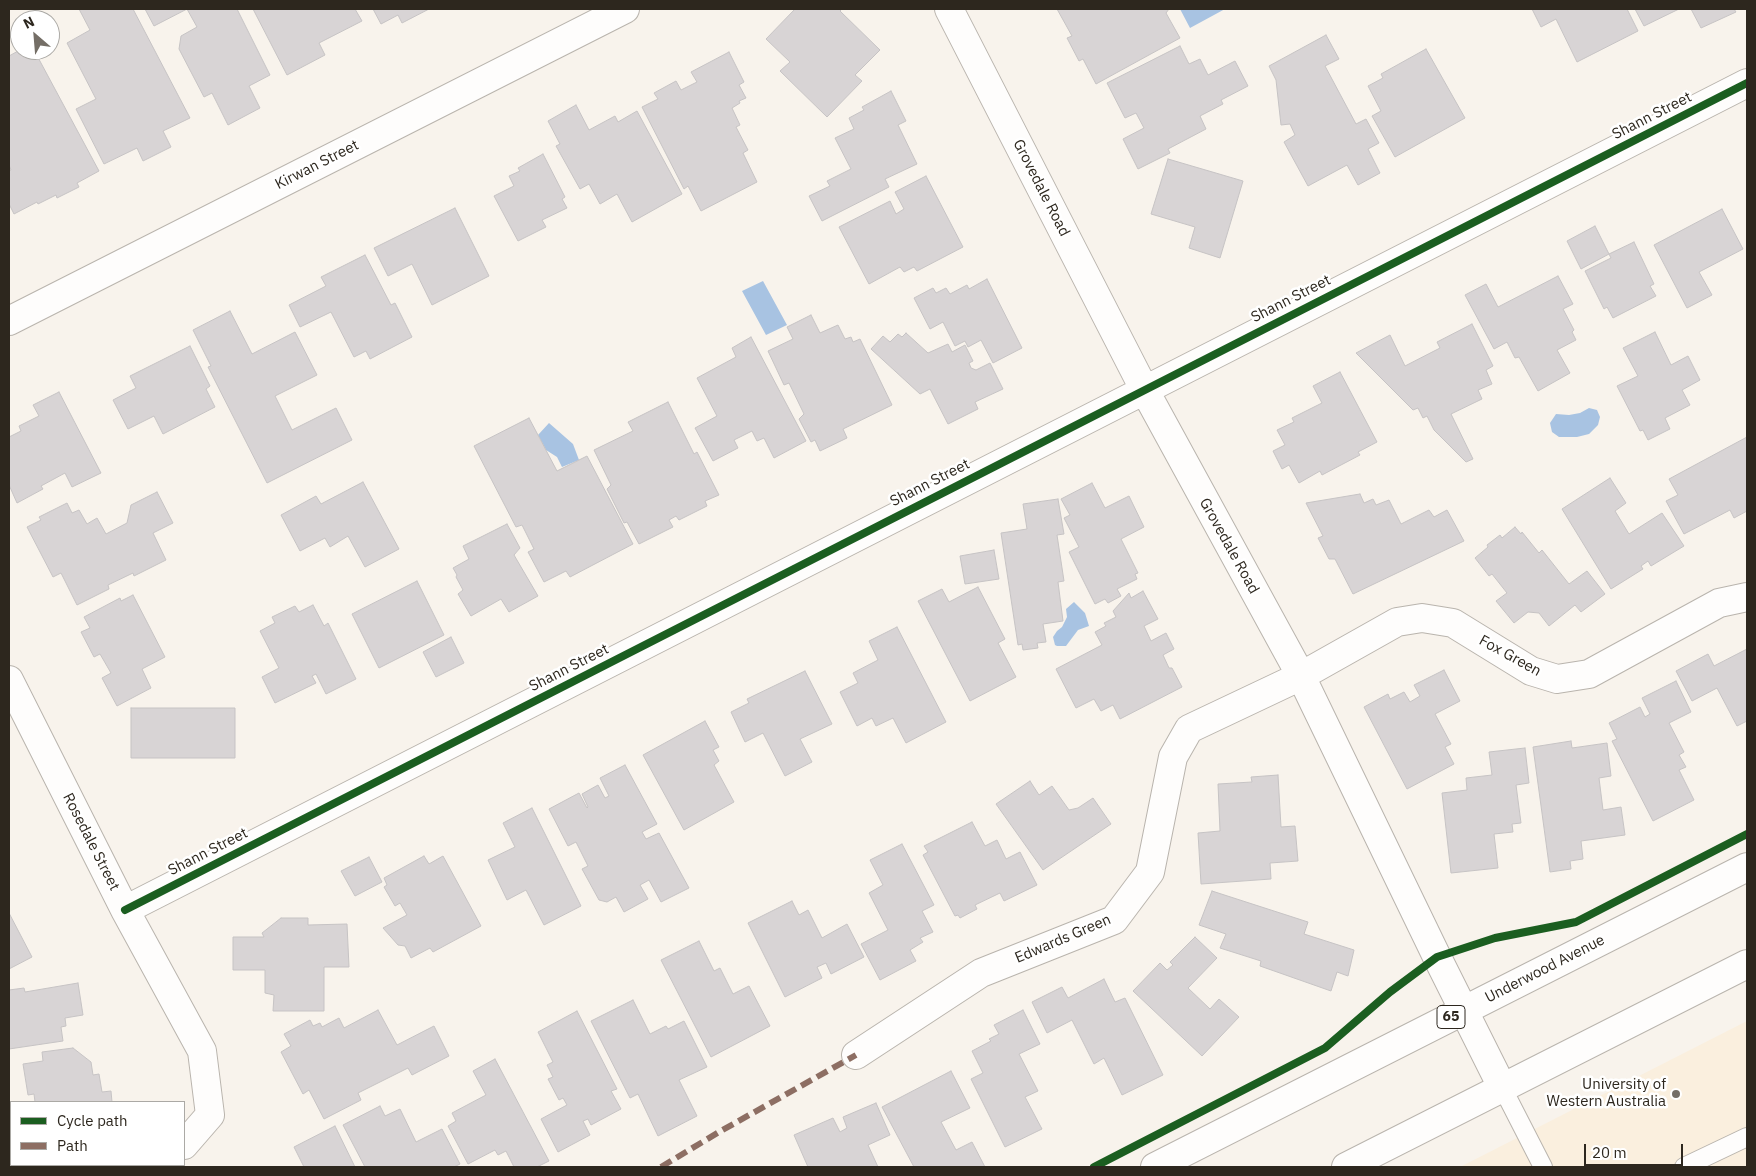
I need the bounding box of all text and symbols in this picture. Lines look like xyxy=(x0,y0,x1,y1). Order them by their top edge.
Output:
north arrow xyxy=(10,10,60,60)
text: N xyxy=(20,12,37,33)
street label: Shann Street xyxy=(1609,88,1695,144)
street label: Kirwan Street xyxy=(272,136,362,194)
street label: Grovedale Road xyxy=(1009,136,1073,240)
street label: Shann Street xyxy=(1248,271,1334,327)
street label: Shann Street xyxy=(887,455,973,511)
street label: Grovedale Road xyxy=(1195,495,1263,597)
street label: Fox Green xyxy=(1476,632,1544,680)
street label: Shann Street xyxy=(526,640,612,696)
street label: Rosedale Street xyxy=(59,790,123,894)
street label: Shann Street xyxy=(165,824,251,880)
street label: Edwards Green xyxy=(1012,911,1114,967)
street label: Underwood Avenue xyxy=(1482,931,1608,1007)
road number: 65 xyxy=(1437,1006,1465,1028)
place label: University of Western Australia xyxy=(1547,1076,1666,1111)
marker: University of Western Australia xyxy=(1670,1088,1682,1100)
legend xyxy=(10,1101,185,1166)
text: Cycle path xyxy=(57,1111,128,1130)
scale bar xyxy=(1586,1134,1685,1166)
text: Path xyxy=(57,1136,88,1155)
text: 20 m xyxy=(1592,1143,1627,1162)

